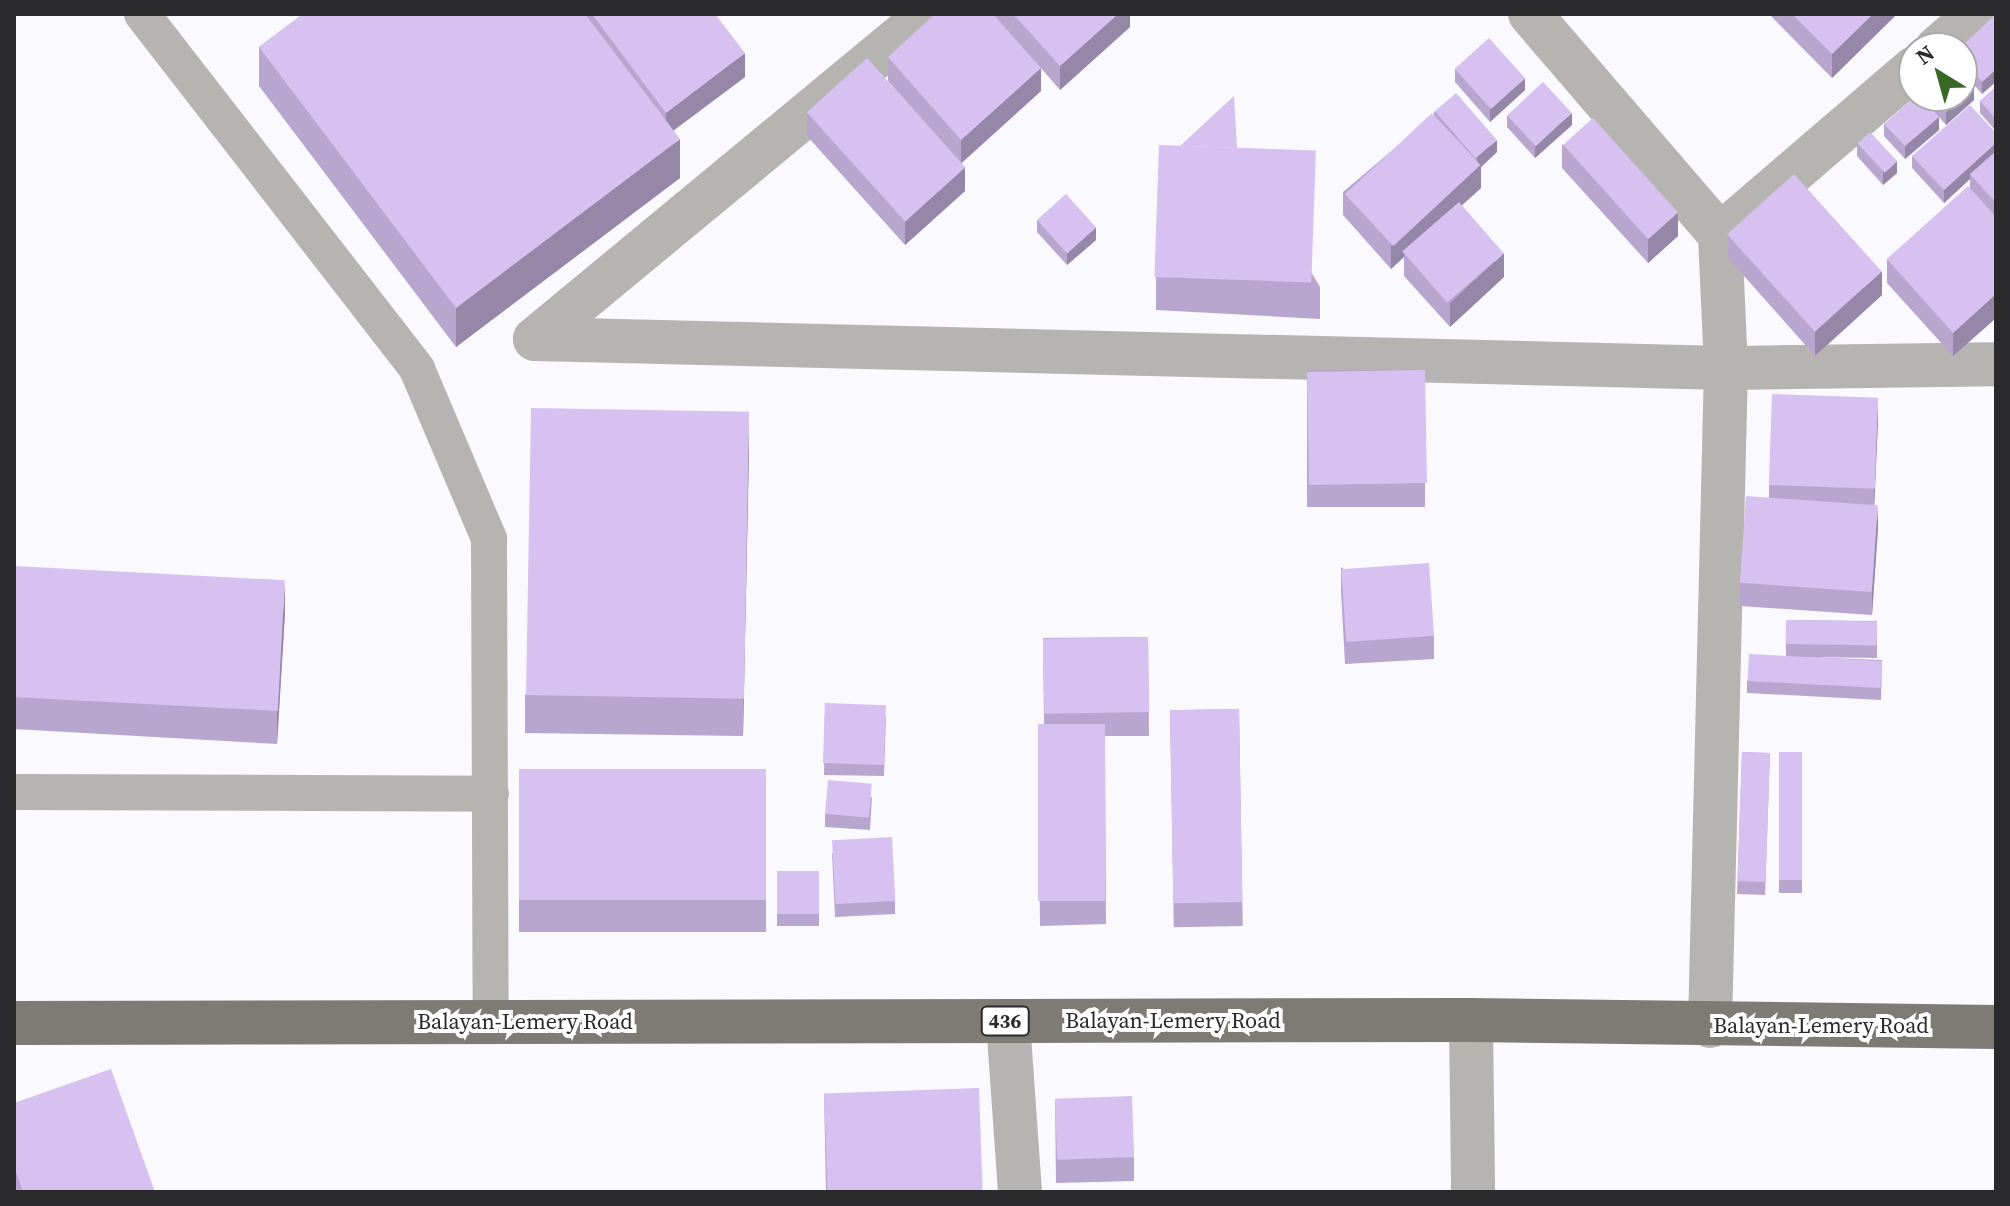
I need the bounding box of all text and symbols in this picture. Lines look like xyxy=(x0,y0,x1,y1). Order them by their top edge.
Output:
north arrow xyxy=(1898,32,1978,112)
text: N xyxy=(1909,38,1940,71)
road number: 436 xyxy=(979,1005,1031,1037)
street label: Balayan-Lemery Road xyxy=(1065,1008,1281,1034)
street label: Balayan-Lemery Road xyxy=(417,1009,633,1035)
street label: Balayan-Lemery Road xyxy=(1713,1013,1929,1039)

